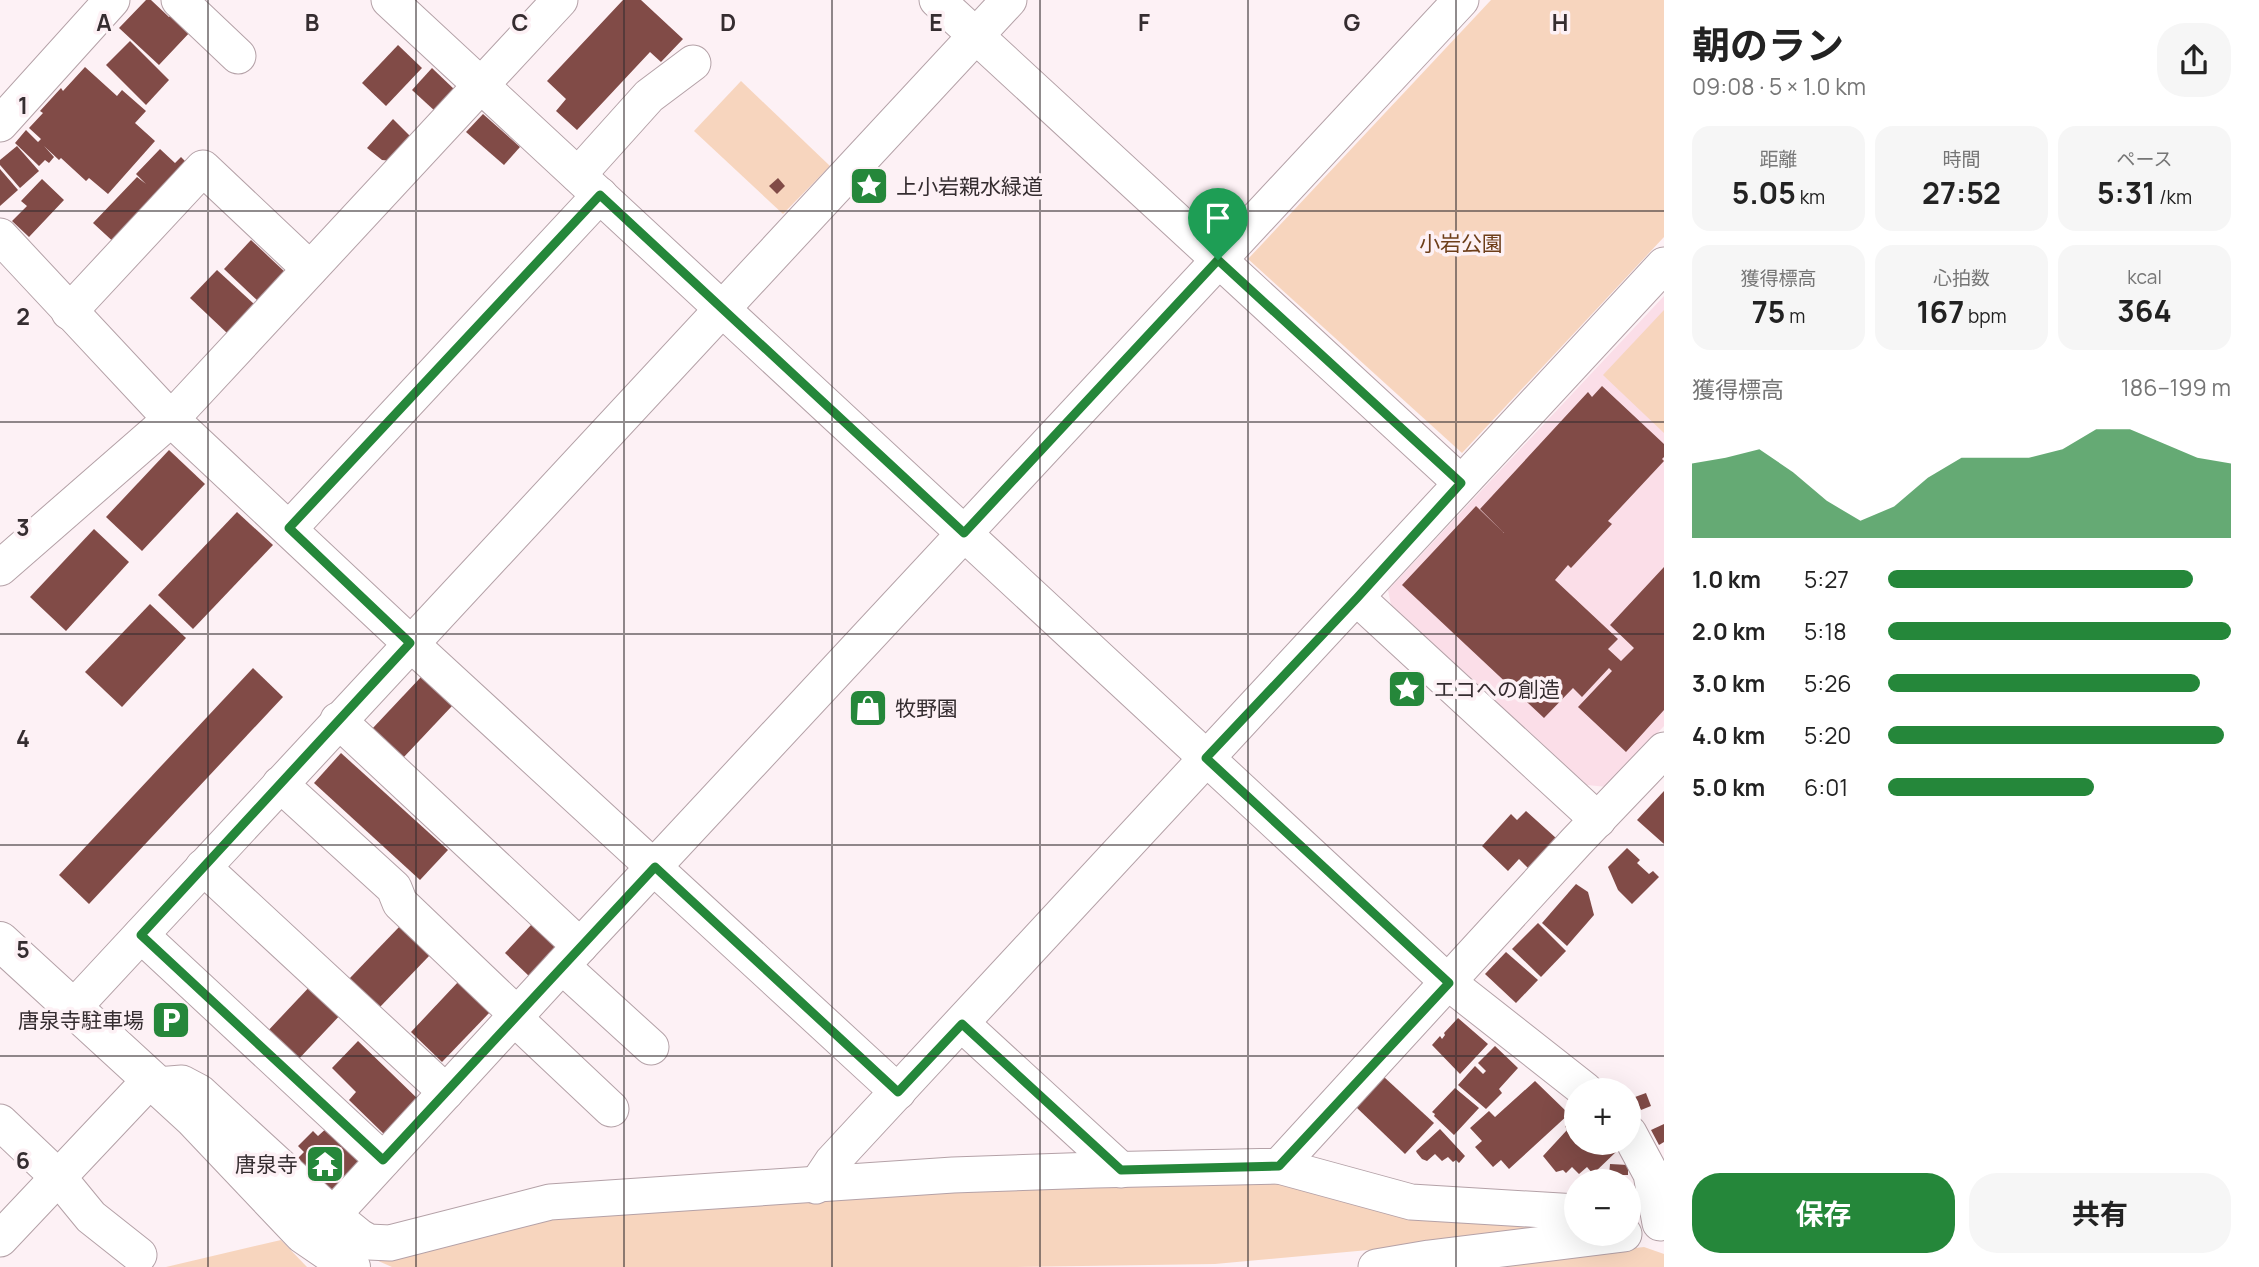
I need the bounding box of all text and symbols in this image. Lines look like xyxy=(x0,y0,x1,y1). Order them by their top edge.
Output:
text: A xyxy=(96,6,112,38)
text: B xyxy=(305,6,319,38)
text: C xyxy=(512,6,529,38)
text: D xyxy=(720,6,736,38)
text: E xyxy=(929,6,943,38)
text: F xyxy=(1138,6,1150,38)
text: G xyxy=(1344,6,1361,38)
text: H xyxy=(1552,6,1568,38)
text: 朝のラン xyxy=(1692,18,1844,70)
button: share xyxy=(2157,23,2231,97)
text: 09:08 · 5 × 1.0 km xyxy=(1692,70,1866,102)
text: 1 xyxy=(18,89,28,121)
text: 距離 xyxy=(1759,146,1798,172)
text: 時間 xyxy=(1942,146,1981,172)
text: ペース xyxy=(2116,146,2173,172)
place icon: 上小岩親水緑道 xyxy=(848,165,890,207)
place label: 上小岩親水緑道 xyxy=(896,172,1043,200)
text: 5.05 xyxy=(1732,172,1796,213)
text: 27:52 xyxy=(1922,172,2001,213)
text: 5:31 xyxy=(2097,172,2155,213)
text: km xyxy=(1796,184,1825,210)
text: /km xyxy=(2155,184,2192,210)
pin xyxy=(1188,188,1248,260)
icon: arrive xyxy=(1199,199,1237,237)
park label: 小岩公園 xyxy=(1419,229,1503,257)
text: kcal xyxy=(2127,264,2162,290)
text: 獲得標高 xyxy=(1740,265,1817,291)
text: 心拍数 xyxy=(1933,265,1990,291)
text: 364 xyxy=(2117,290,2172,331)
text: 75 xyxy=(1752,291,1785,332)
text: 167 xyxy=(1916,291,1964,332)
text: 2 xyxy=(16,300,30,332)
text: m xyxy=(1785,303,1805,329)
text: bpm xyxy=(1964,303,2007,329)
text: 186–199 m xyxy=(2121,371,2231,403)
text: 獲得標高 xyxy=(1692,373,1784,405)
text: 3 xyxy=(16,511,30,543)
text: 1.0 km xyxy=(1692,563,1761,595)
text: 5:27 xyxy=(1804,563,1849,595)
text: 2.0 km xyxy=(1692,615,1765,647)
text: 5:18 xyxy=(1804,615,1846,647)
text: 3.0 km xyxy=(1692,667,1765,699)
text: 5:26 xyxy=(1804,667,1852,699)
place icon: エコへの創造 xyxy=(1386,668,1428,710)
place label: エコへの創造 xyxy=(1434,675,1560,703)
shop icon: 牧野園 xyxy=(847,687,889,729)
place label: 牧野園 xyxy=(895,694,958,722)
text: 4.0 km xyxy=(1692,719,1765,751)
text: 5:20 xyxy=(1804,719,1851,751)
text: 4 xyxy=(16,722,30,754)
text: 5.0 km xyxy=(1692,771,1765,803)
text: 6:01 xyxy=(1804,771,1848,803)
text: 5 xyxy=(16,933,30,965)
parking icon: 唐泉寺駐車場 xyxy=(150,999,192,1041)
place label: 唐泉寺駐車場 xyxy=(18,1006,144,1034)
map controls xyxy=(1564,1078,1641,1246)
button: + xyxy=(1564,1078,1641,1155)
temple icon: 唐泉寺 xyxy=(304,1143,346,1185)
text: 6 xyxy=(16,1144,30,1176)
place label: 唐泉寺 xyxy=(235,1150,298,1178)
button: − xyxy=(1564,1169,1641,1246)
button: 保存 xyxy=(1692,1173,1955,1253)
button: 共有 xyxy=(1969,1173,2231,1253)

